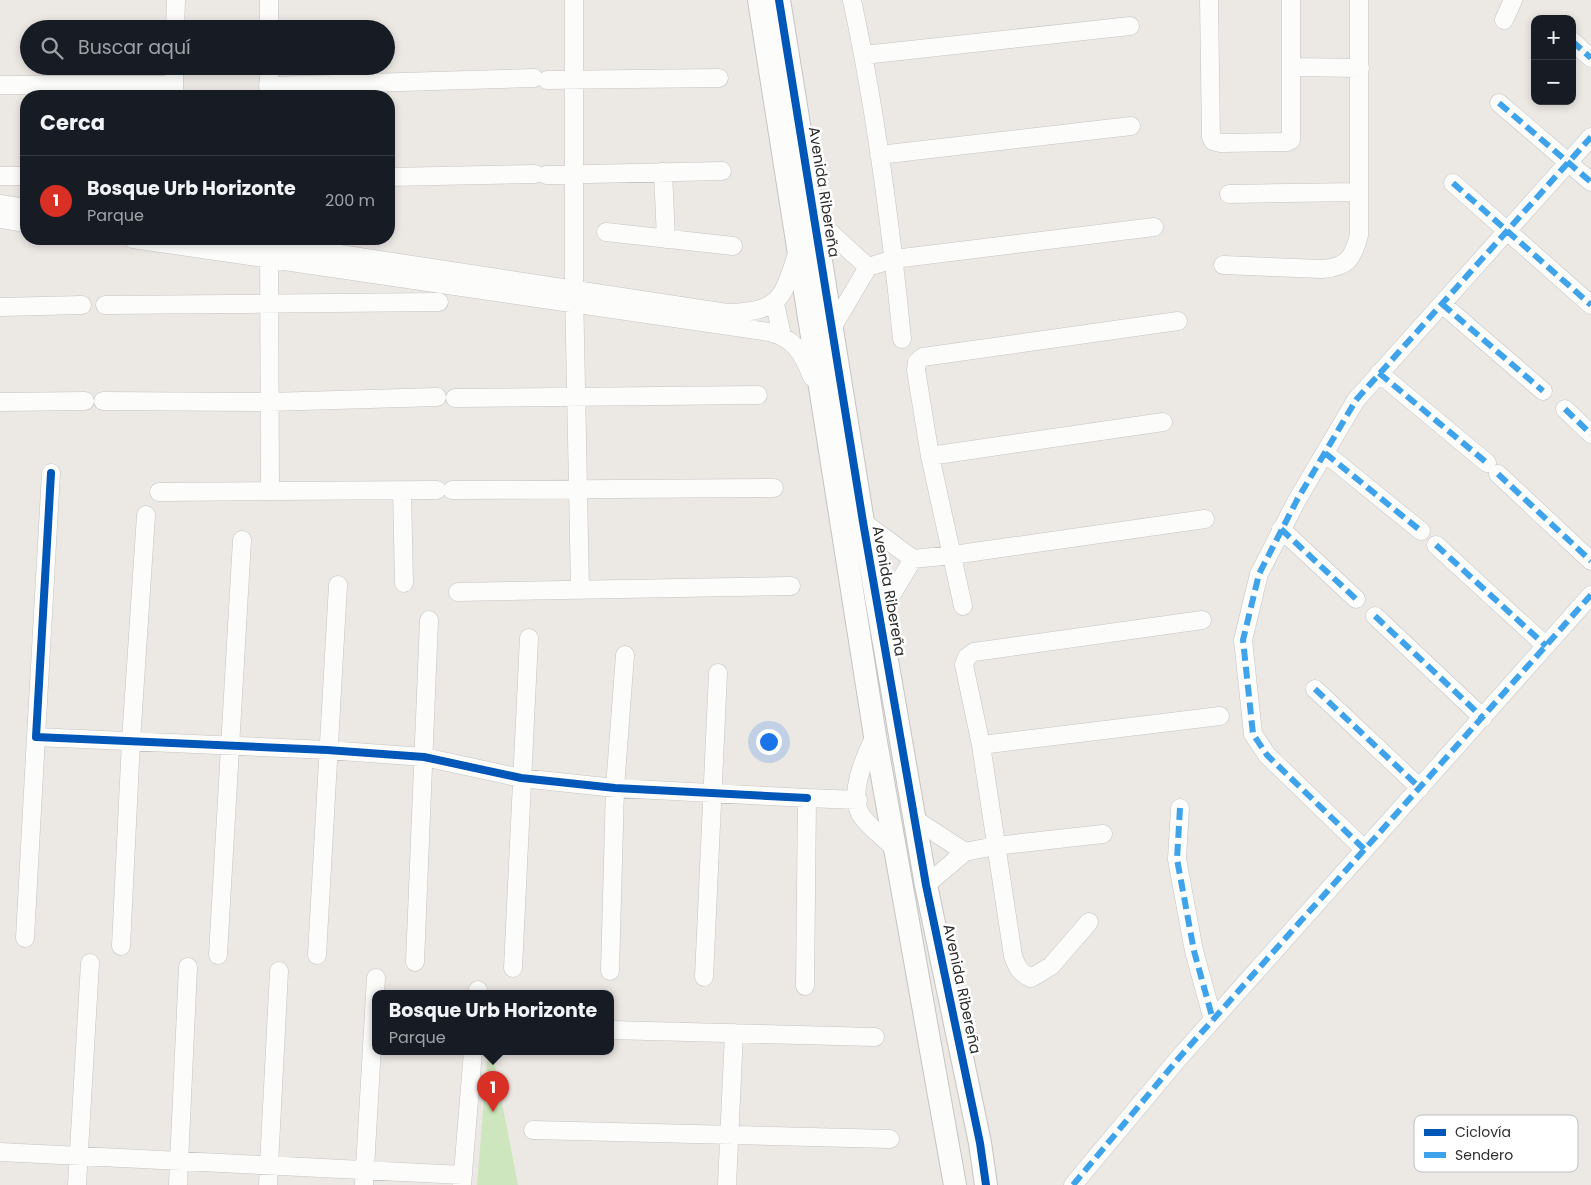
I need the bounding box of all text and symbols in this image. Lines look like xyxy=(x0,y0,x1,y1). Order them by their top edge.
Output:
map controls xyxy=(1531,15,1576,105)
button: + xyxy=(1531,15,1576,60)
search box xyxy=(20,20,395,75)
icon: search xyxy=(38,34,66,62)
text: Buscar aquí xyxy=(78,34,191,61)
button: − xyxy=(1531,60,1576,105)
text: Cerca xyxy=(40,108,105,137)
street label: Avenida Ribereña xyxy=(804,125,845,259)
text: Bosque Urb Horizonte xyxy=(87,175,296,202)
text: 1 xyxy=(53,189,59,212)
text: 200 m xyxy=(325,189,375,212)
text: Parque xyxy=(87,204,144,227)
street label: Avenida Ribereña xyxy=(868,524,911,658)
your location xyxy=(756,729,782,755)
street label: Avenida Ribereña xyxy=(938,922,987,1056)
popup xyxy=(372,990,614,1055)
text: Bosque Urb Horizonte xyxy=(389,997,597,1024)
text: Parque xyxy=(389,1026,446,1049)
pin: 1 xyxy=(477,1071,509,1112)
legend xyxy=(1414,1115,1578,1172)
text: Ciclovía xyxy=(1455,1122,1511,1142)
text: Sendero xyxy=(1455,1145,1513,1165)

